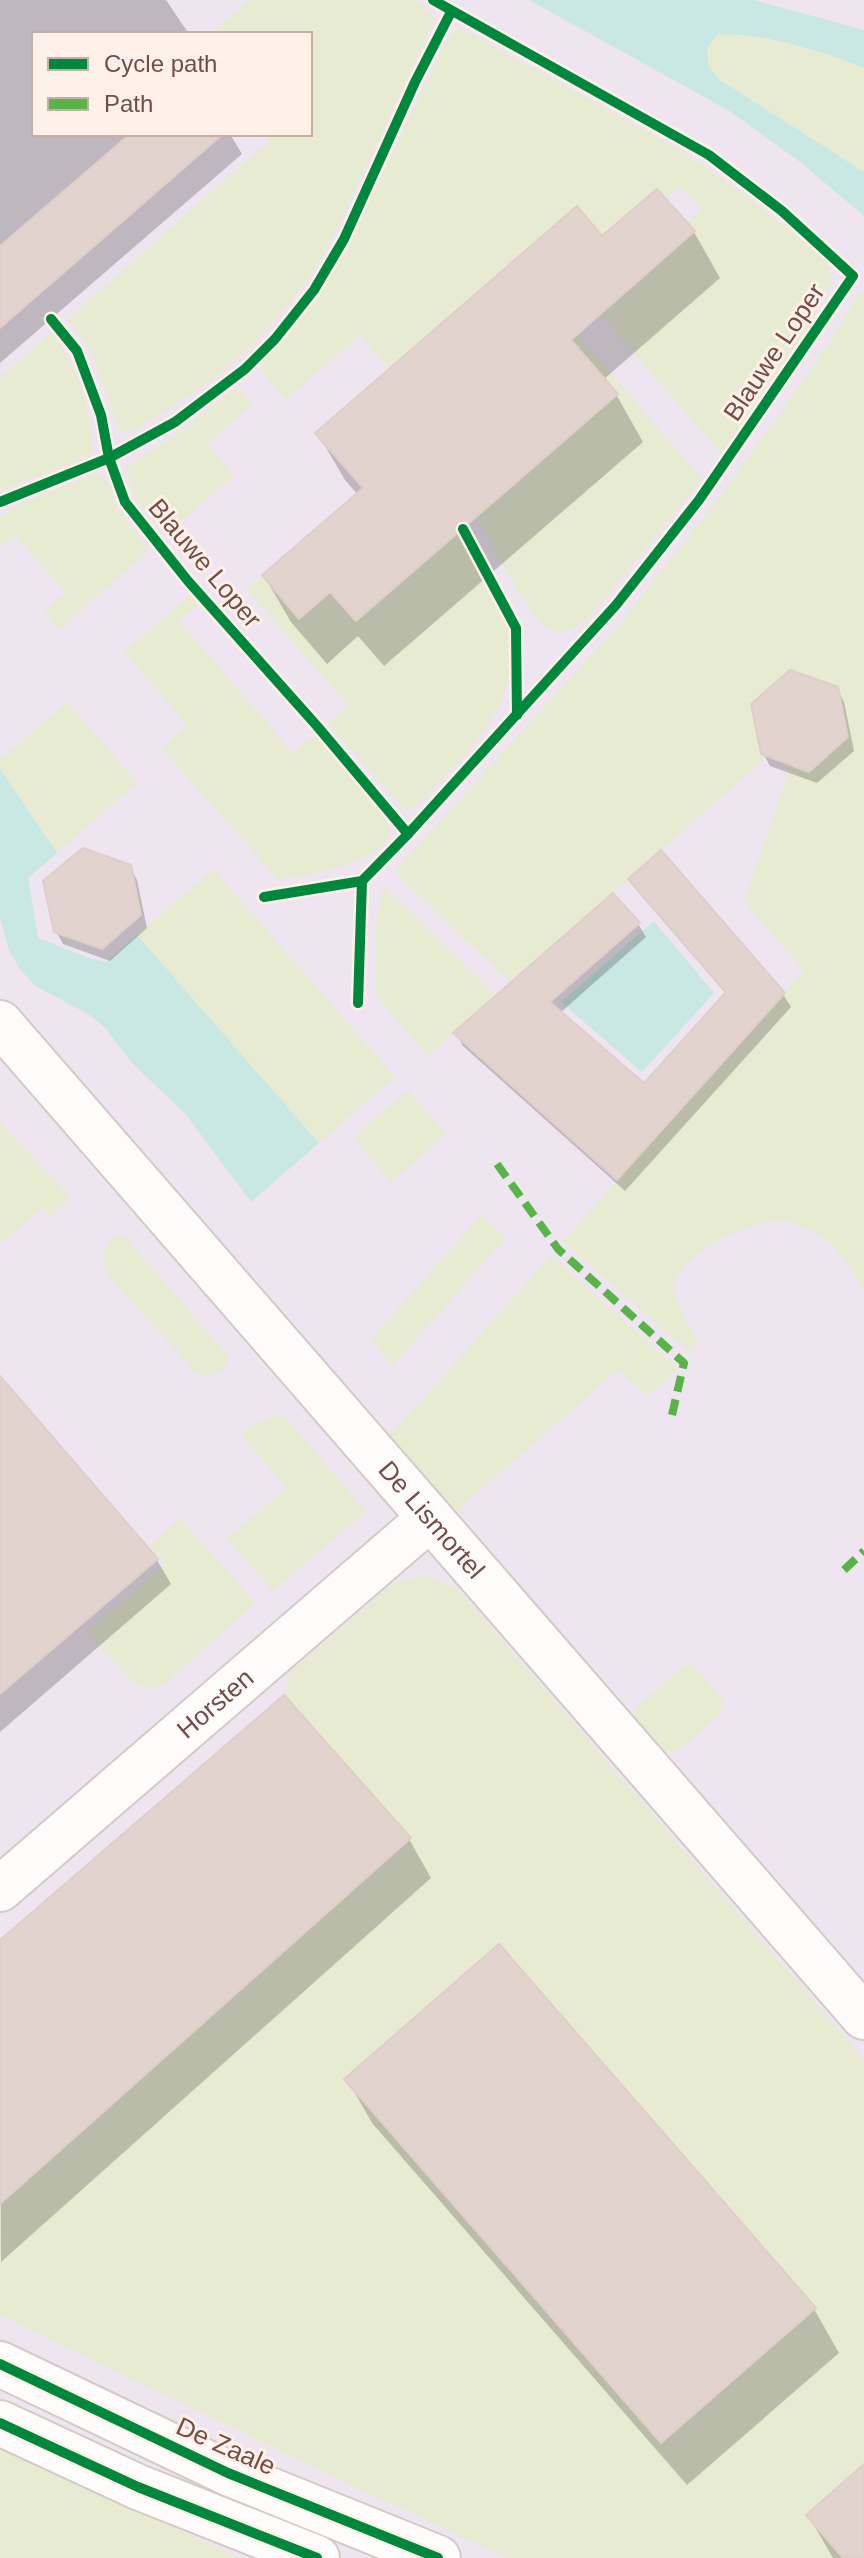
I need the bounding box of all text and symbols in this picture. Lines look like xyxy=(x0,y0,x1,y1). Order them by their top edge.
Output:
legend xyxy=(32,32,312,136)
text: Cycle path xyxy=(104,50,217,77)
text: Path xyxy=(104,90,153,117)
street label: Blauwe Loper xyxy=(717,277,831,426)
street label: Blauwe Loper xyxy=(142,492,268,634)
street label: De Lismortel xyxy=(372,1455,491,1585)
street label: Horsten xyxy=(171,1662,259,1745)
street label: De Zaale xyxy=(172,2411,280,2481)

